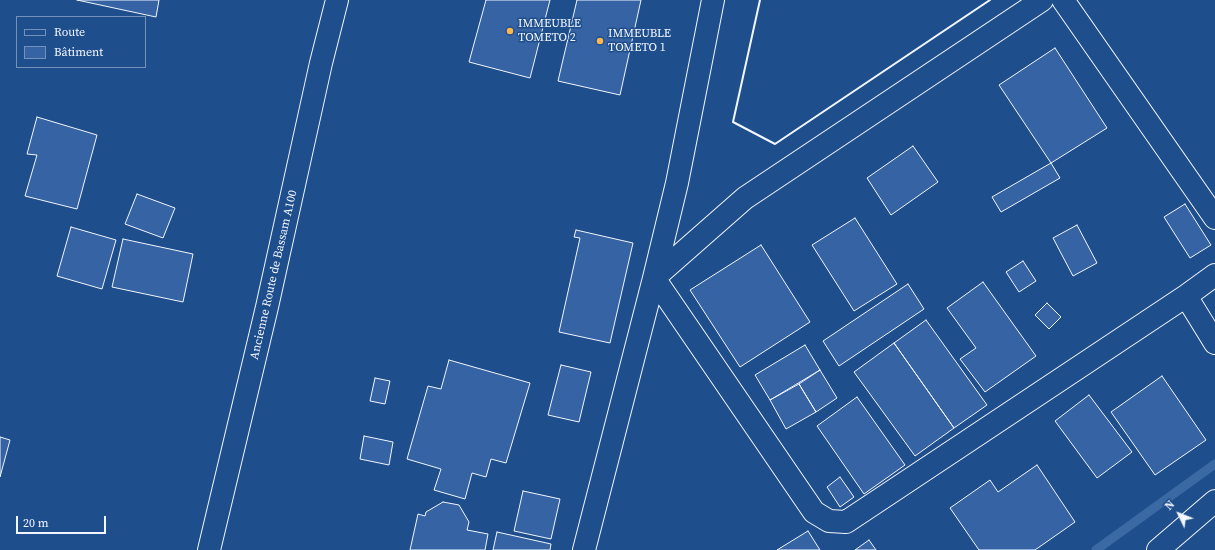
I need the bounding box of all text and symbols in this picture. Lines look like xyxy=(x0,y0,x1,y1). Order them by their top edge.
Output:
legend xyxy=(16,16,146,68)
place label: IMMEUBLE TOMETO 2 xyxy=(518,17,581,45)
text: Route xyxy=(54,24,85,40)
marker: IMMEUBLE TOMETO 2 xyxy=(505,26,515,36)
place label: IMMEUBLE TOMETO 1 xyxy=(608,27,671,55)
marker: IMMEUBLE TOMETO 1 xyxy=(595,36,605,46)
text: Bâtiment xyxy=(54,44,103,60)
street label: Ancienne Route de Bassam A100 xyxy=(247,189,301,361)
north arrow xyxy=(1159,494,1199,534)
text: N xyxy=(1162,497,1178,514)
scale bar xyxy=(18,508,108,534)
text: 20 m xyxy=(23,515,49,531)

